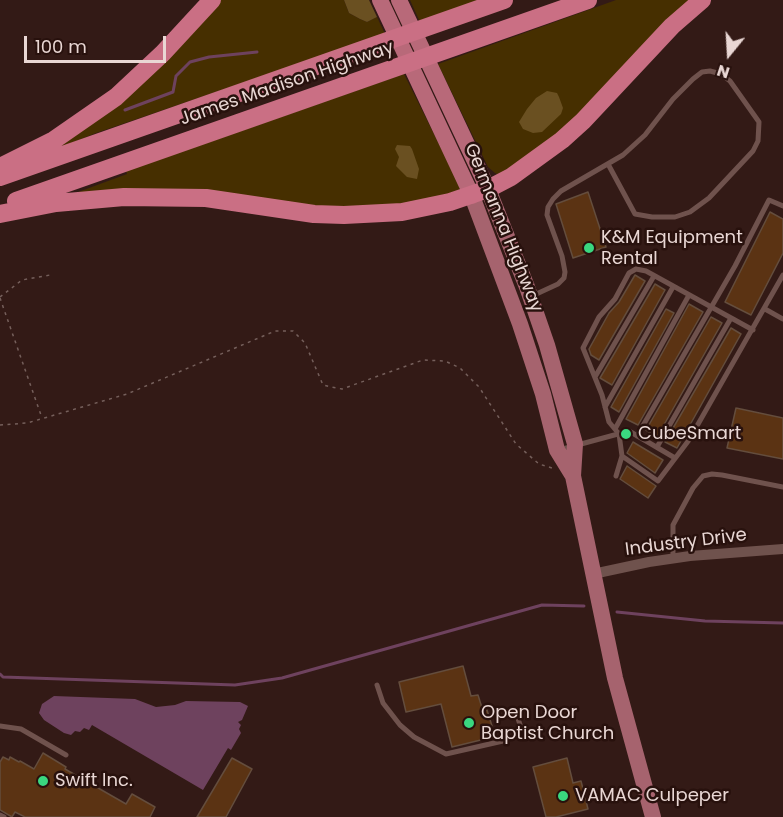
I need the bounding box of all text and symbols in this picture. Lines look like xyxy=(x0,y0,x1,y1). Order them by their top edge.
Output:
scale bar xyxy=(27,24,170,62)
north arrow xyxy=(699,24,759,84)
text: 100 m xyxy=(35,34,87,59)
street label: James Madison Highway xyxy=(177,37,397,131)
text: N xyxy=(714,59,733,84)
street label: Germanna Highway xyxy=(459,140,547,316)
place label: K&M Equipment Rental xyxy=(601,227,743,270)
marker: K&M Equipment Rental xyxy=(582,241,596,255)
place label: CubeSmart xyxy=(638,423,741,445)
marker: CubeSmart xyxy=(619,427,633,441)
street label: Industry Drive xyxy=(624,525,748,561)
place label: Open Door Baptist Church xyxy=(481,702,614,744)
marker: Open Door Baptist Church xyxy=(462,716,476,730)
place label: Swift Inc. xyxy=(55,770,133,792)
marker: Swift Inc. xyxy=(36,774,50,788)
place label: VAMAC Culpeper xyxy=(575,785,729,807)
marker: VAMAC Culpeper xyxy=(556,789,570,803)

